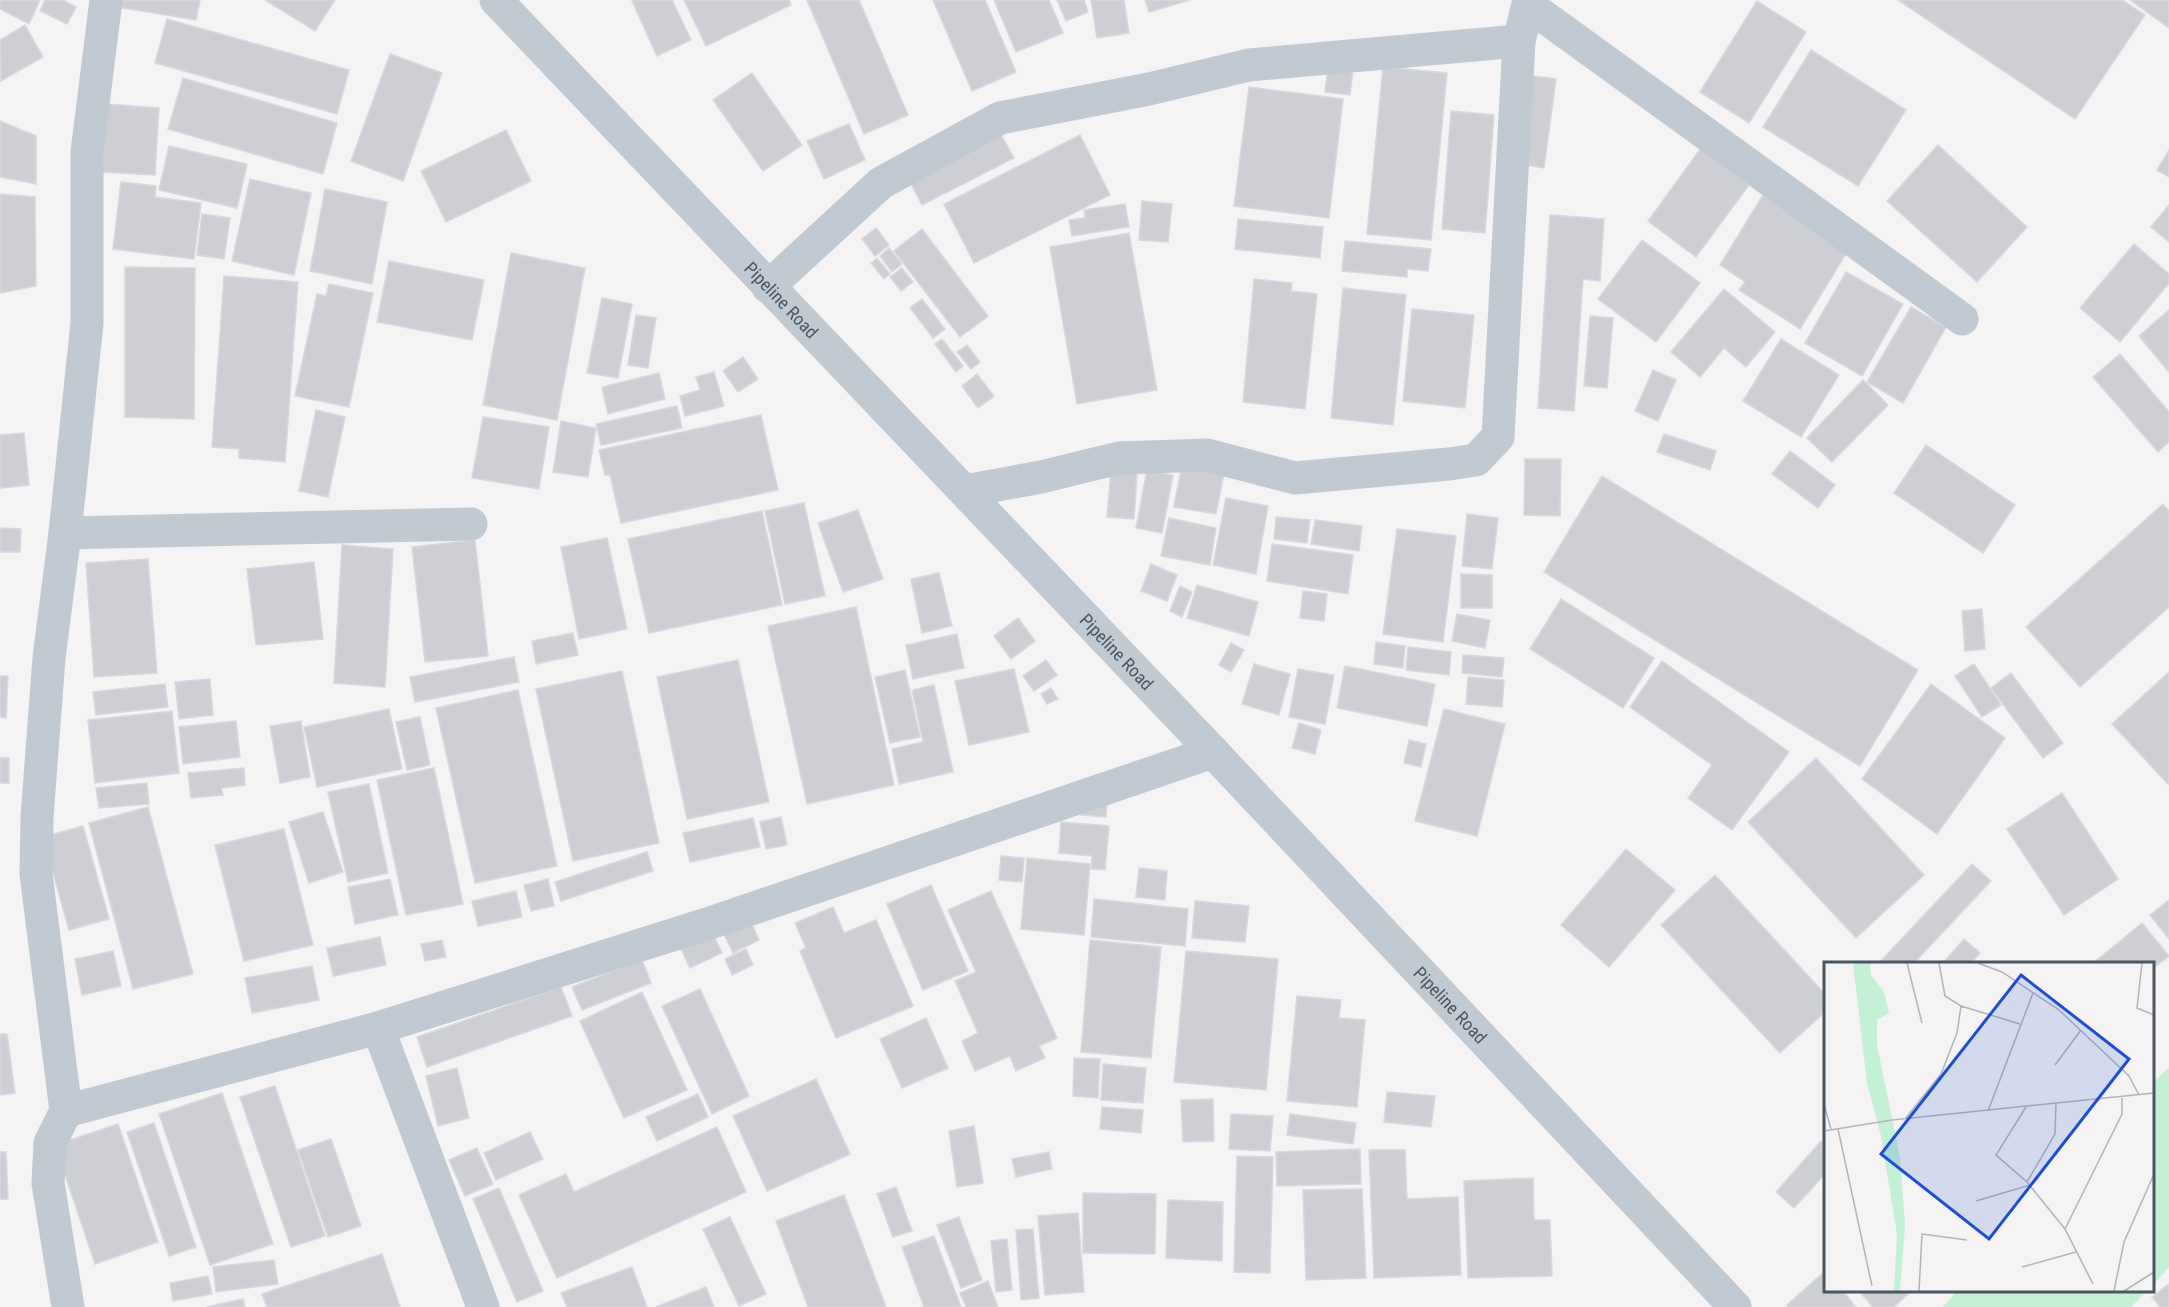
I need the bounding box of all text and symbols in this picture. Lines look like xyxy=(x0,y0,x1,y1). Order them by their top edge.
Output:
street label: Pipeline Road xyxy=(741,257,823,342)
street label: Pipeline Road xyxy=(1076,609,1158,694)
street label: Pipeline Road xyxy=(1410,962,1492,1047)
inset map xyxy=(1824,962,2154,1292)

